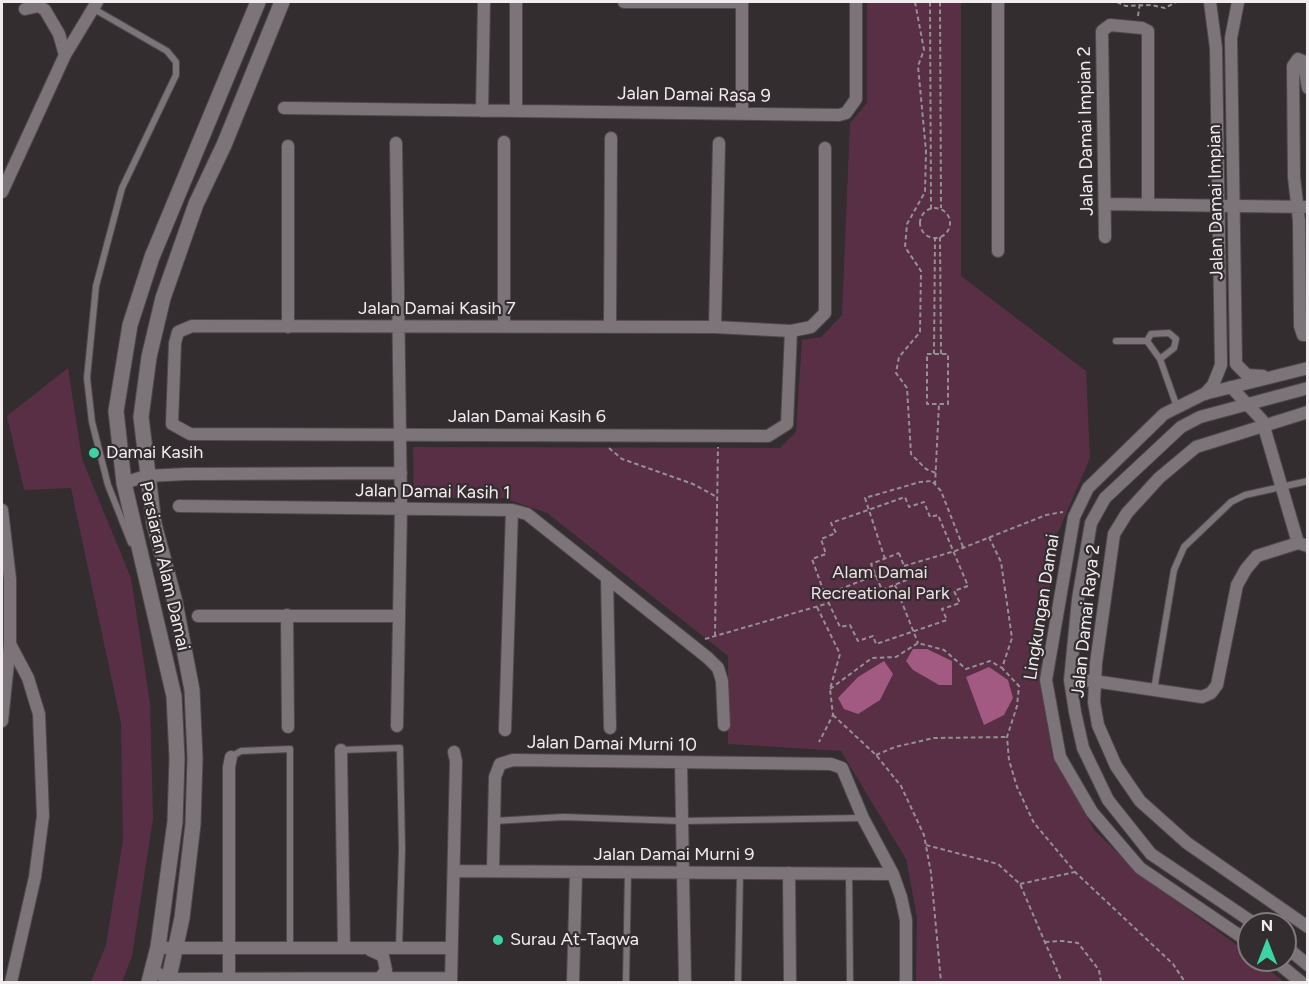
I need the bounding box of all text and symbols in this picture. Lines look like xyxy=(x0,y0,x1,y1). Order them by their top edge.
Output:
street label: Jalan Damai Impian 2 xyxy=(1074,46,1098,216)
street label: Jalan Damai Rasa 9 xyxy=(617,83,771,107)
street label: Jalan Damai Impian xyxy=(1204,124,1228,280)
street label: Jalan Damai Kasih 7 xyxy=(358,298,516,320)
street label: Jalan Damai Kasih 6 xyxy=(448,406,606,428)
place label: Damai Kasih xyxy=(106,442,203,464)
marker: Damai Kasih xyxy=(87,446,101,460)
street label: Persiaran Alam Damai xyxy=(134,479,194,653)
street label: Jalan Damai Kasih 1 xyxy=(355,480,511,504)
street label: Lingkungan Damai xyxy=(1020,532,1064,682)
street label: Jalan Damai Raya 2 xyxy=(1067,543,1105,699)
park label: Alam Damai Recreational Park xyxy=(810,562,950,604)
street label: Jalan Damai Murni 10 xyxy=(527,732,697,756)
street label: Jalan Damai Murni 9 xyxy=(594,844,754,866)
north arrow xyxy=(1237,912,1297,972)
text: N xyxy=(1261,916,1273,935)
place label: Surau At-Taqwa xyxy=(510,929,639,951)
marker: Surau At-Taqwa xyxy=(491,933,505,947)

